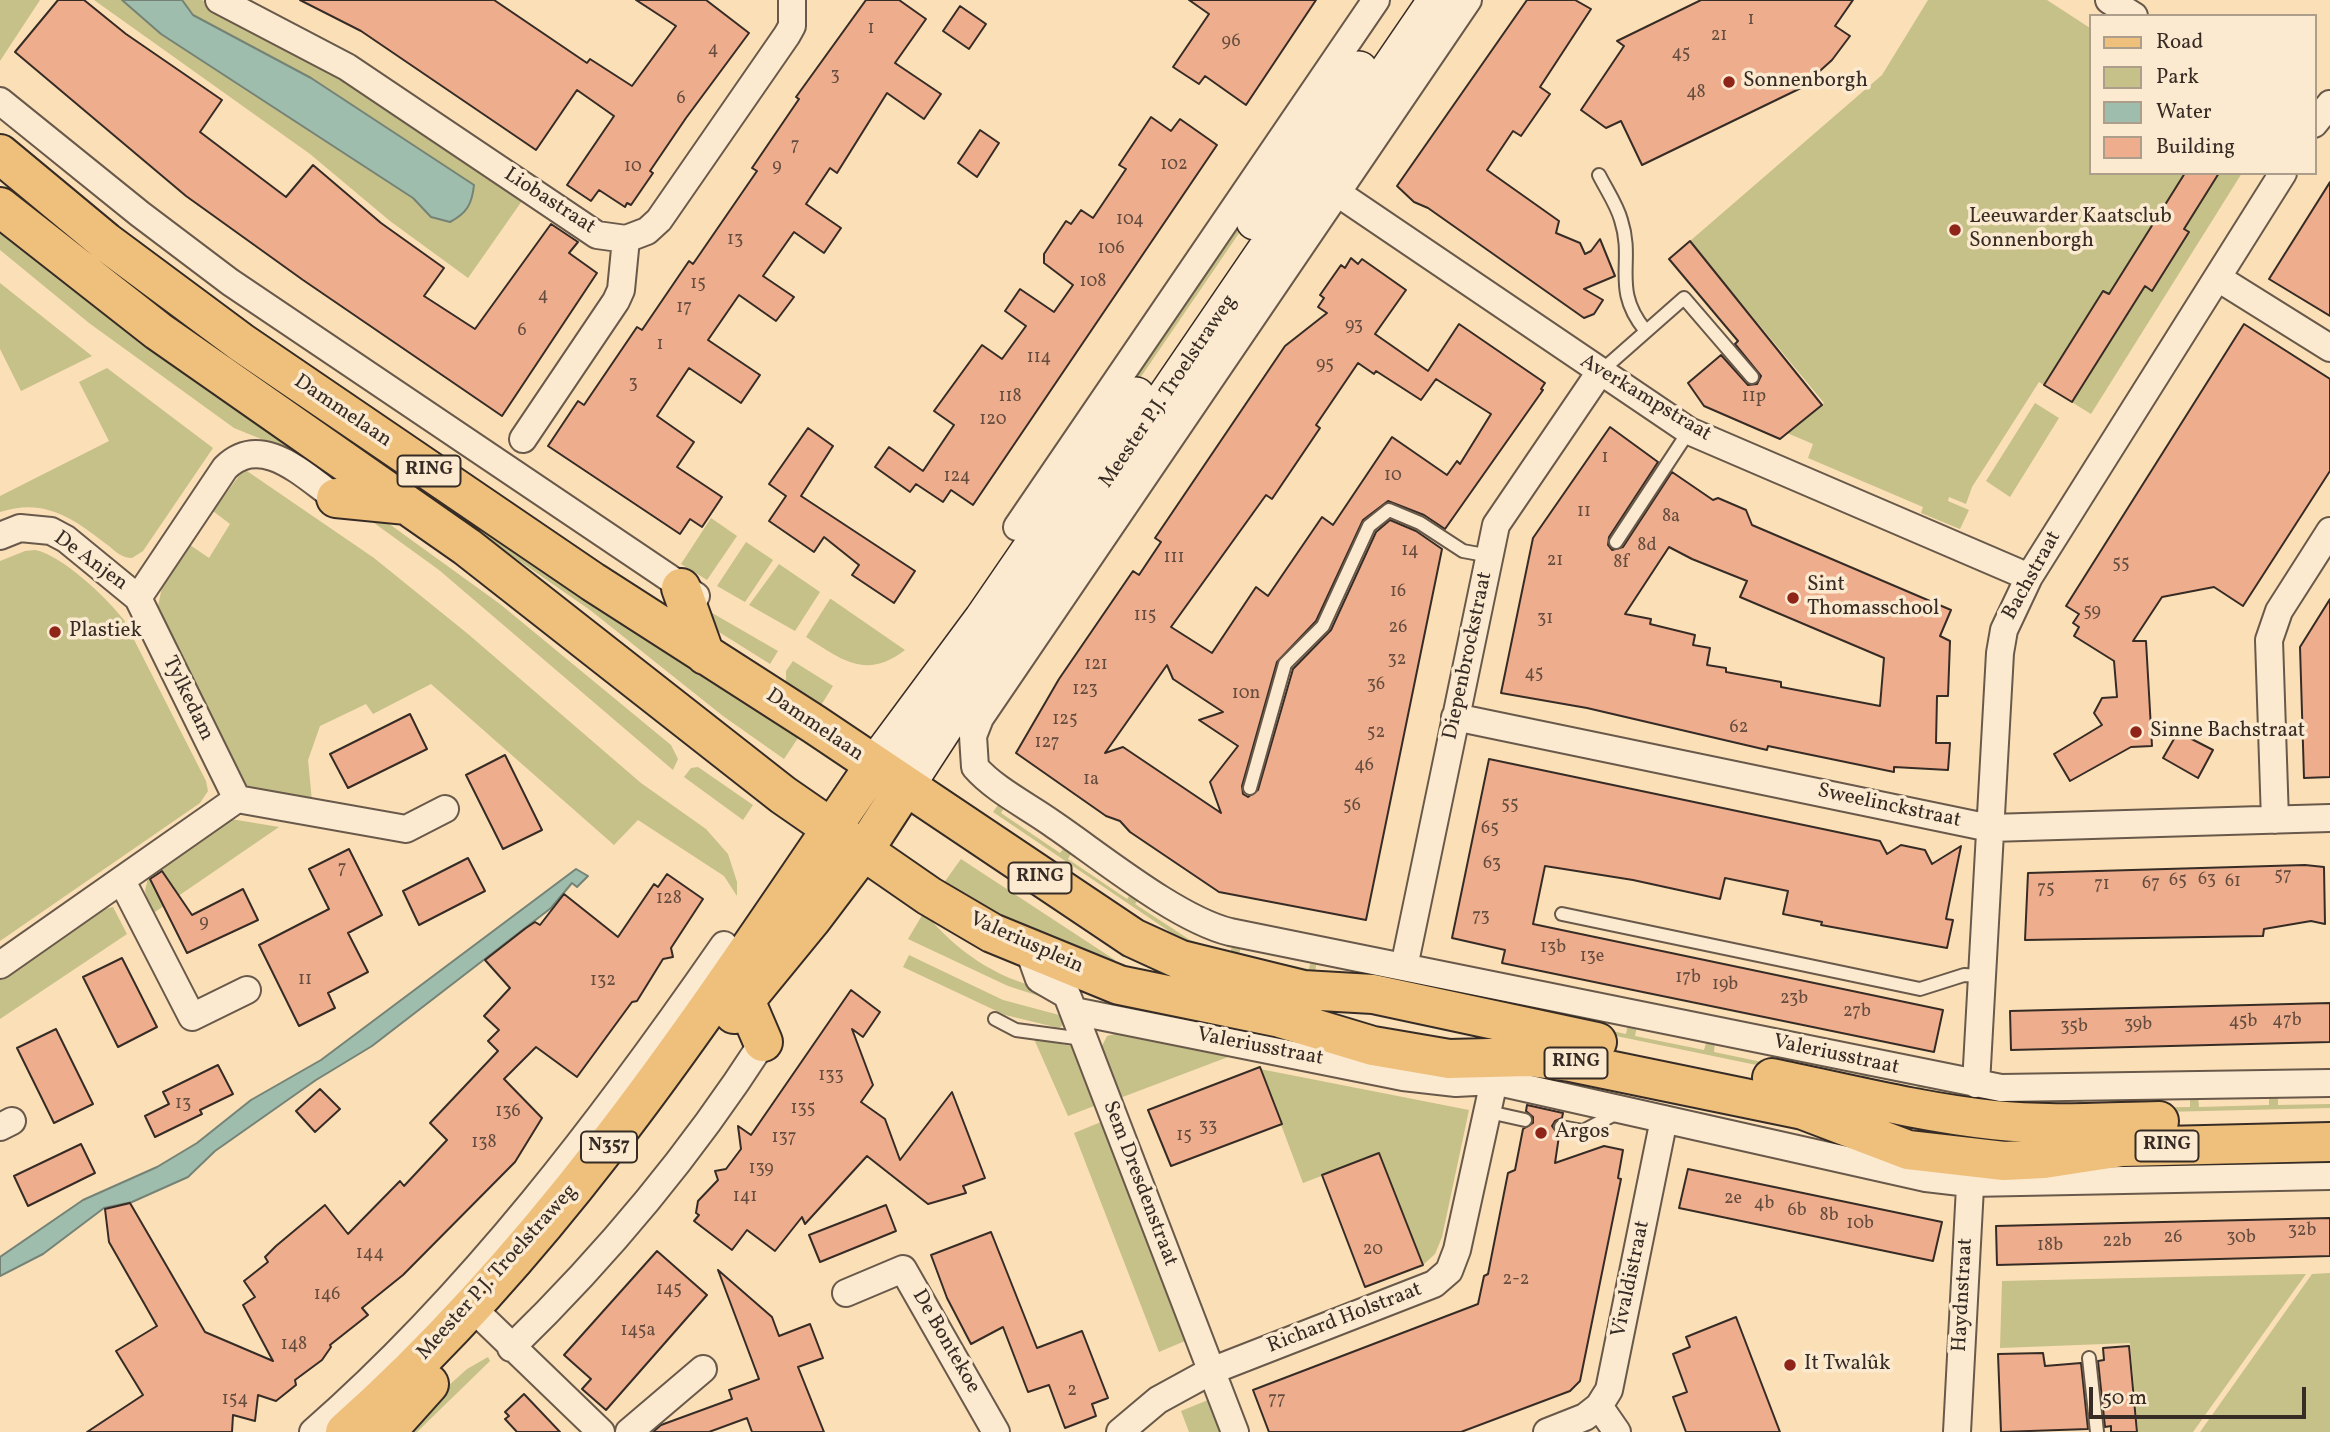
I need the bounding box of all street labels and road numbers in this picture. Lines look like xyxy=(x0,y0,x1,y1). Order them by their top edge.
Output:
street label: Liobastraat xyxy=(498,163,600,241)
street label: Meester P.J. Troelstraweg xyxy=(1095,291,1243,493)
street label: Averkampstraat xyxy=(1575,350,1715,448)
street label: Dammelaan xyxy=(288,370,396,454)
road number: RING xyxy=(398,456,460,486)
street label: De Anjen xyxy=(48,527,132,597)
street label: Bachstraat xyxy=(1998,527,2068,625)
street label: Diepenbrockstraat xyxy=(1439,570,1499,742)
street label: Tylkedam xyxy=(156,653,218,745)
street label: Dammelaan xyxy=(760,684,868,768)
street label: Sweelinckstraat xyxy=(1815,779,1963,835)
road number: RING xyxy=(1009,862,1072,894)
street label: Valeriusplein xyxy=(965,908,1087,980)
street label: Valeriusstraat xyxy=(1195,1023,1325,1073)
street label: Valeriusstraat xyxy=(1771,1030,1901,1082)
road number: RING xyxy=(1544,1048,1608,1078)
street label: Sem Dresdenstraat xyxy=(1096,1098,1182,1270)
road number: RING xyxy=(2136,1130,2198,1162)
road number: N357 xyxy=(581,1132,637,1162)
street label: Meester P.J. Troelstraweg xyxy=(412,1180,584,1366)
street label: Vivaldistraat xyxy=(1607,1218,1657,1340)
street label: Haydnstraat xyxy=(1948,1237,1980,1353)
street label: Richard Holstraat xyxy=(1264,1278,1426,1360)
street label: De Bontekoe xyxy=(905,1286,985,1398)

